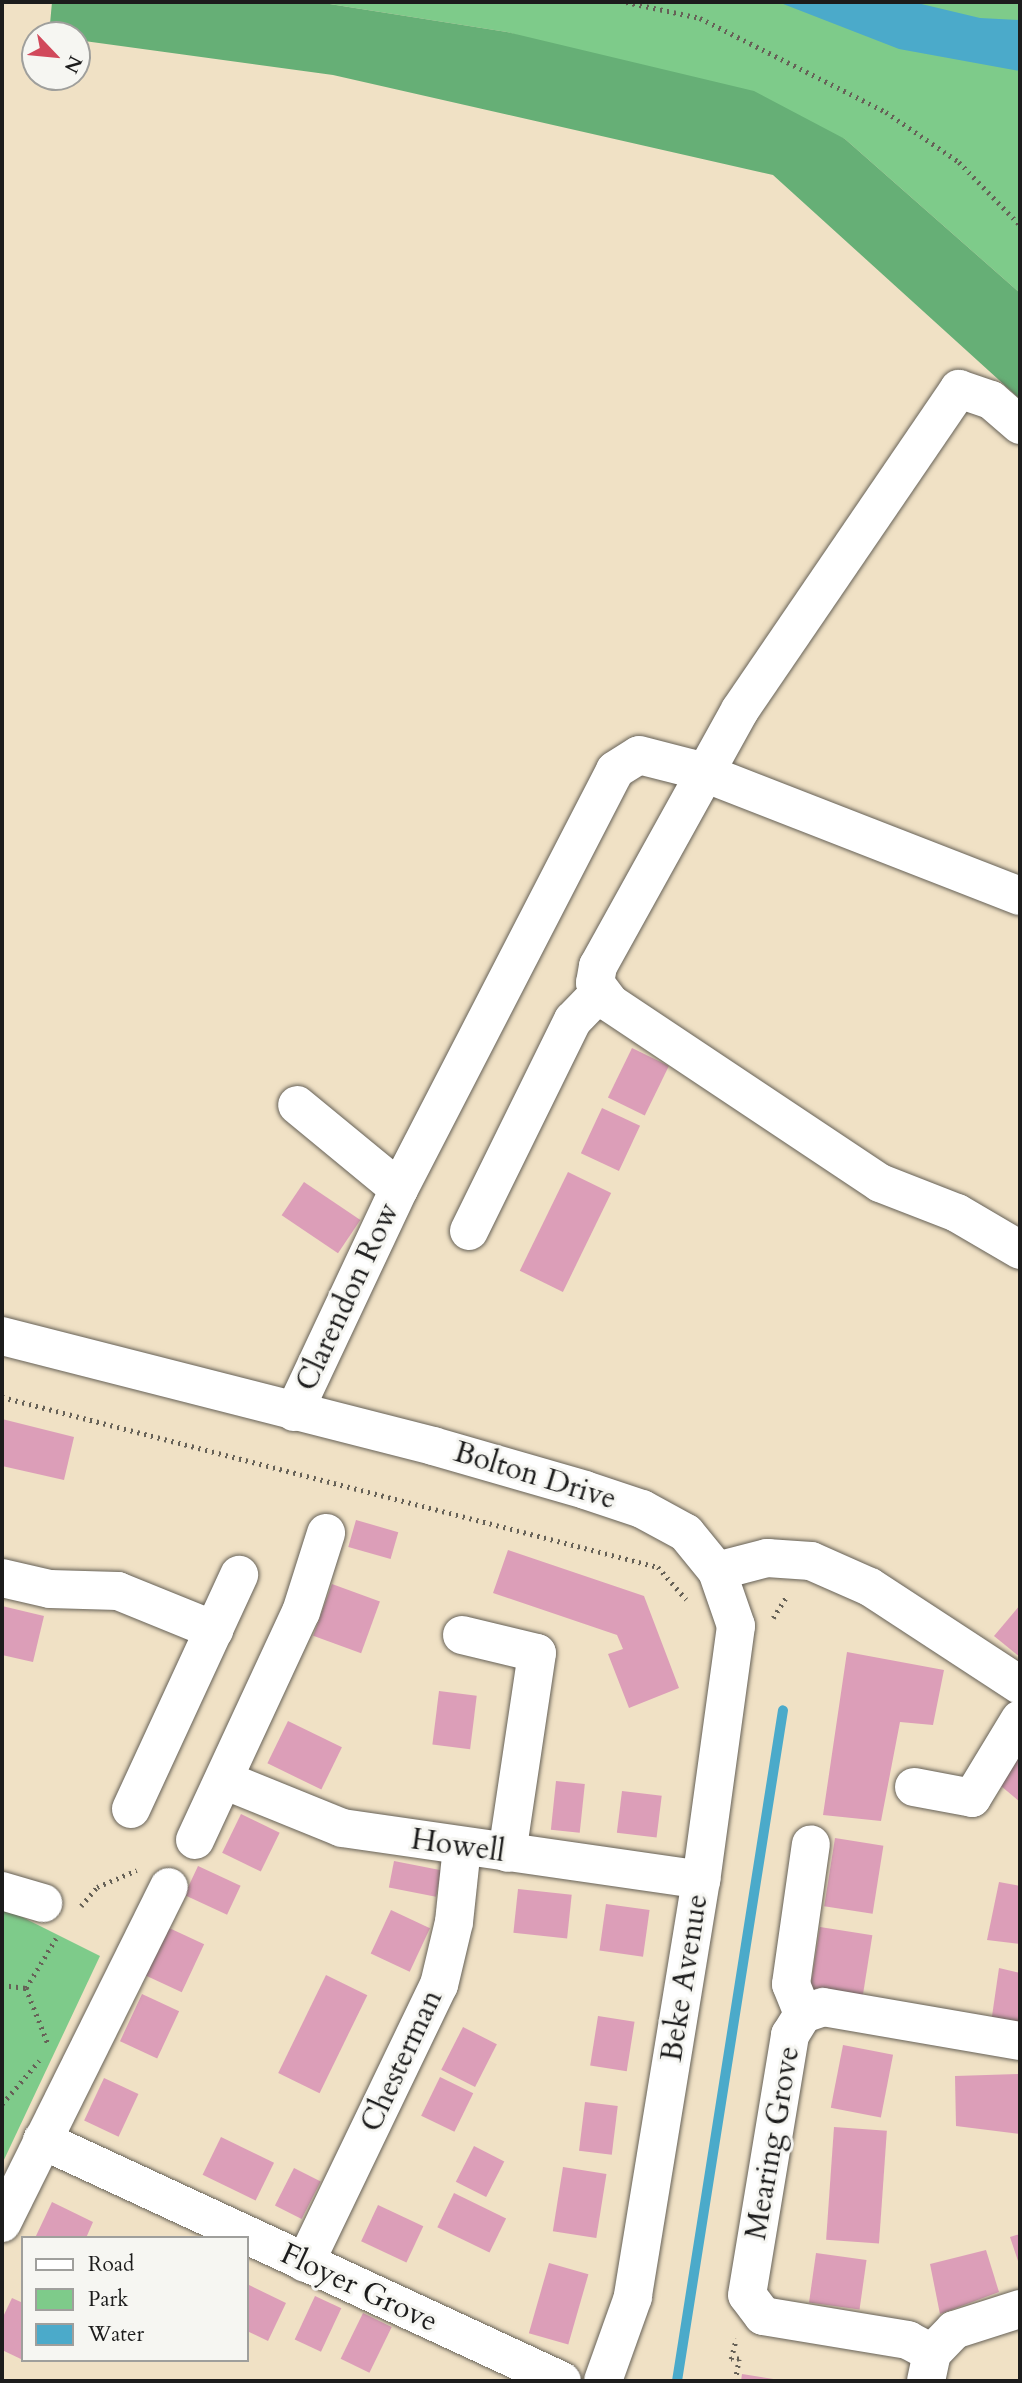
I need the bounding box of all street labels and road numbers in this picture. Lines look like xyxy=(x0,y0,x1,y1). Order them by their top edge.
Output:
street label: Clarendon Row xyxy=(289,1197,407,1397)
street label: Bolton Drive xyxy=(450,1434,620,1518)
street label: Howell xyxy=(409,1822,507,1870)
street label: Beke Avenue xyxy=(654,1892,716,2064)
street label: Chesterman xyxy=(353,1984,451,2138)
street label: Mearing Grove xyxy=(738,2043,808,2243)
street label: Floyer Grove xyxy=(275,2236,443,2340)

